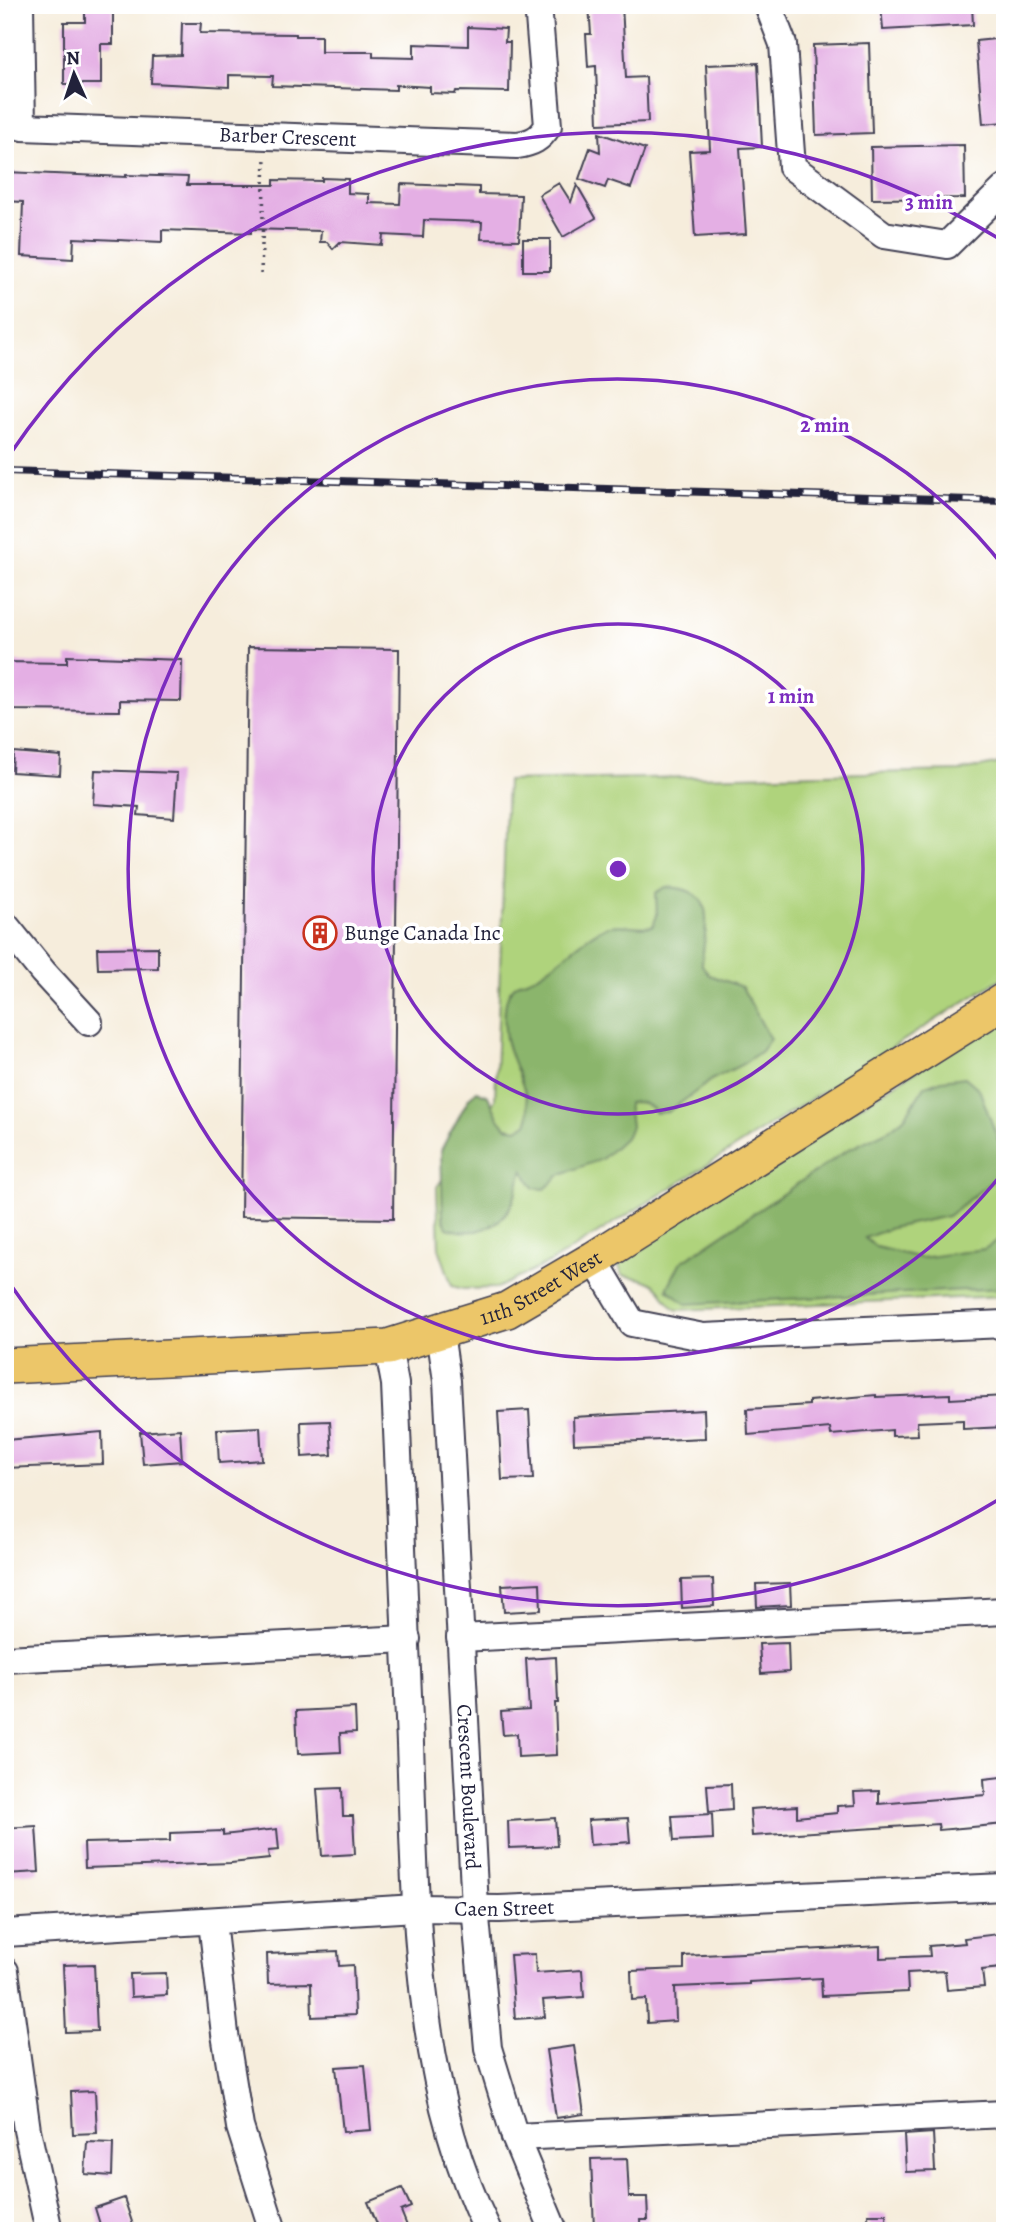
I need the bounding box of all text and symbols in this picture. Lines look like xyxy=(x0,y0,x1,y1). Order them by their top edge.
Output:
north arrow xyxy=(38,38,108,108)
text: N xyxy=(66,45,81,71)
street label: Barber Crescent xyxy=(219,120,357,153)
text: 3 min xyxy=(905,188,953,216)
text: 2 min xyxy=(800,411,850,439)
text: 1 min xyxy=(768,682,815,710)
centre of rings xyxy=(606,857,630,881)
building icon: Bunge Canada Inc xyxy=(301,914,339,952)
place label: Bunge Canada Inc xyxy=(344,919,501,947)
street label: 11th Street West xyxy=(476,1244,607,1332)
street label: Crescent Boulevard xyxy=(450,1703,487,1871)
street label: Caen Street xyxy=(454,1893,555,1923)

